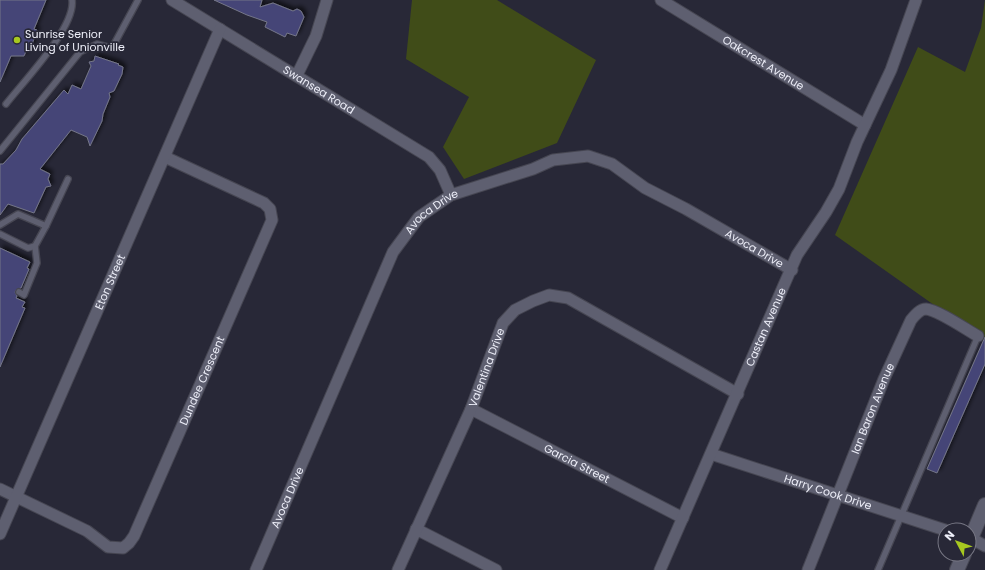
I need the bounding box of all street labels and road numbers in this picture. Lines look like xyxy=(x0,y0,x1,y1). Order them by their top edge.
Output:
street label: Oakcrest Avenue xyxy=(719,31,807,94)
street label: Swansea Road xyxy=(280,62,358,118)
street label: Avoca Drive xyxy=(401,185,460,237)
street label: Avoca Drive xyxy=(722,225,787,272)
street label: Eton Street xyxy=(91,252,129,312)
street label: Castan Avenue xyxy=(742,285,790,369)
street label: Valentina Drive xyxy=(464,326,508,409)
street label: Dundee Crescent xyxy=(175,334,228,428)
street label: Ian Baron Avenue xyxy=(847,360,898,456)
street label: Garcia Street xyxy=(541,440,613,487)
street label: Avoca Drive xyxy=(267,464,308,531)
street label: Harry Cook Drive xyxy=(782,470,874,514)

